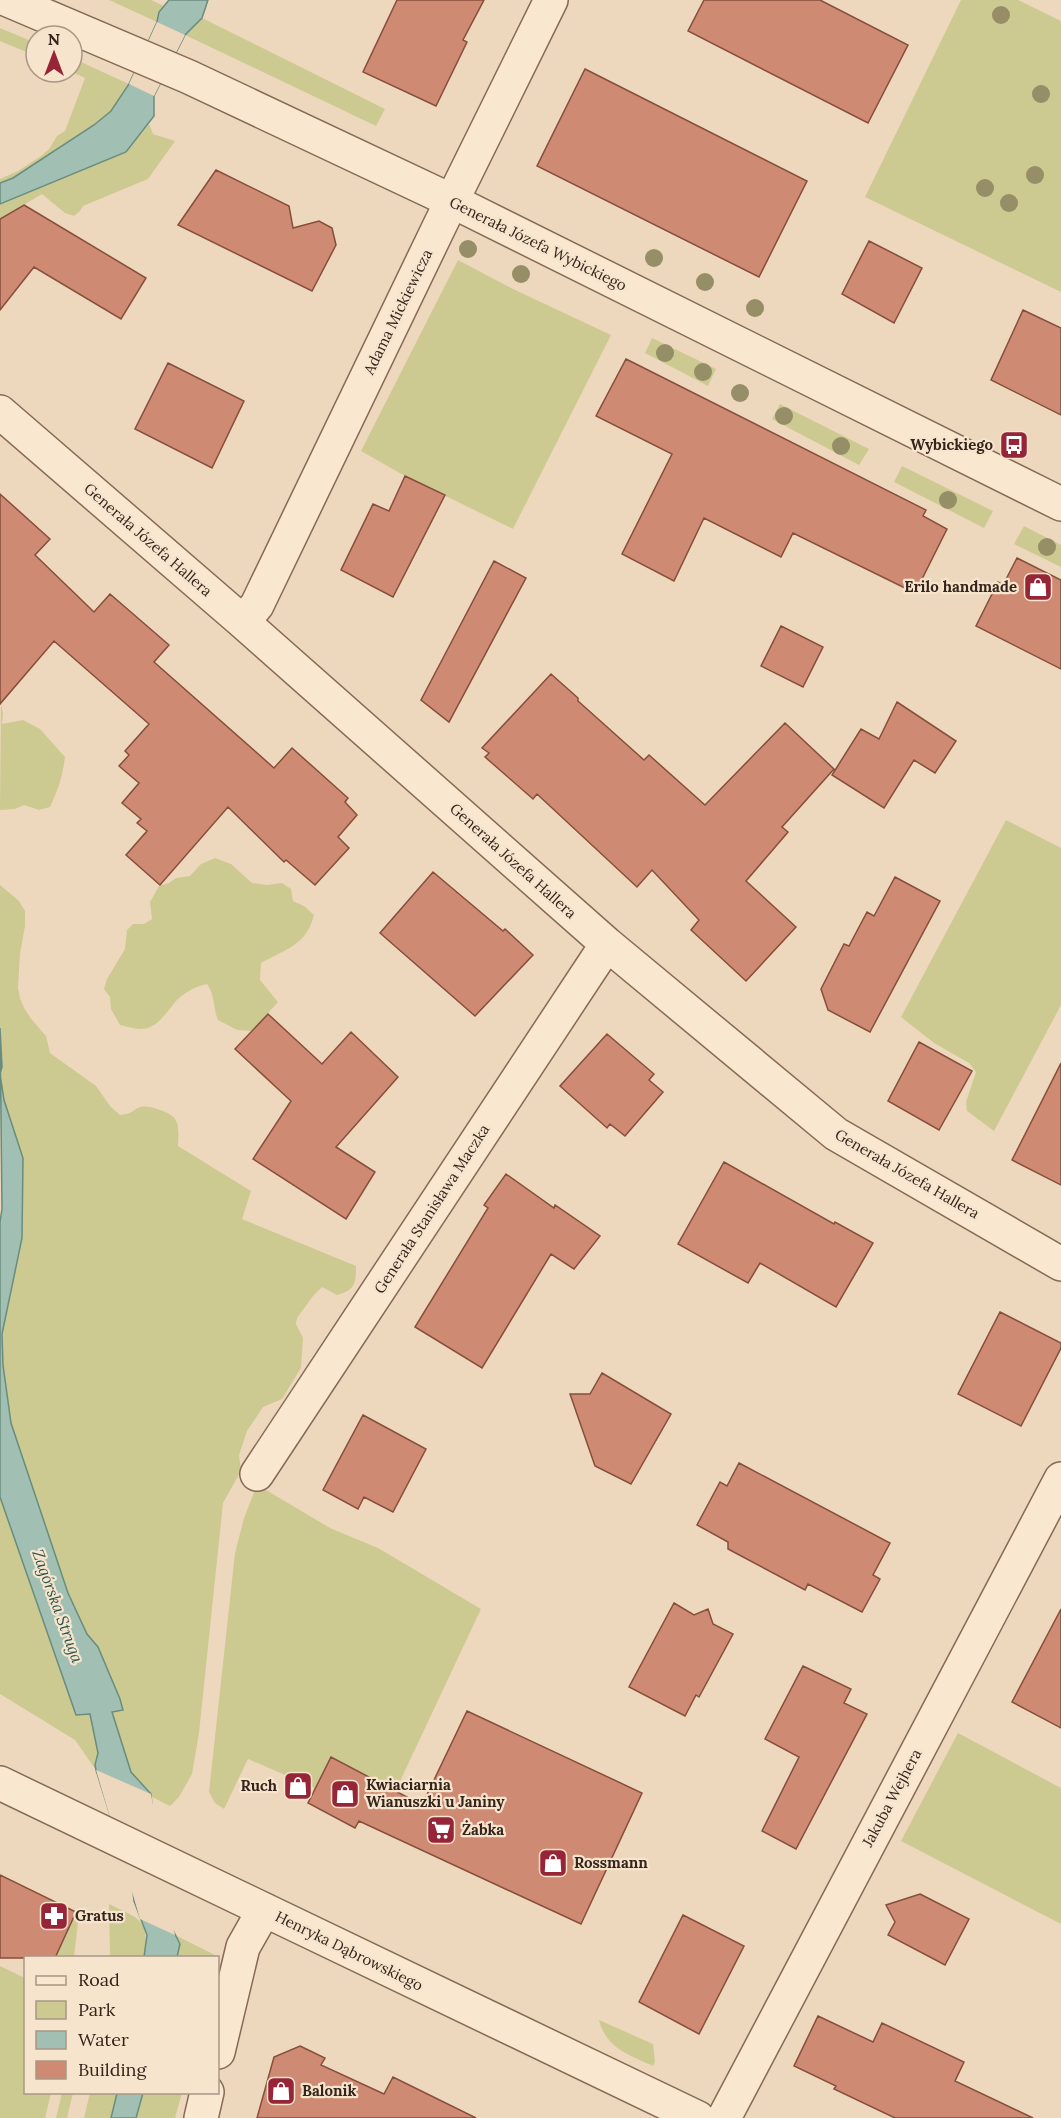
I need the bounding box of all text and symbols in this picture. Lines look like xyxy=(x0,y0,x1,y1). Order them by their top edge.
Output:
north arrow xyxy=(24,24,84,84)
text: N xyxy=(48,29,60,49)
street label: Generała Józefa Wybickiego xyxy=(447,192,630,295)
street label: Adama Mickiewicza xyxy=(359,246,436,378)
bus stop icon: Wybickiego xyxy=(998,429,1030,461)
place label: Wybickiego xyxy=(910,435,994,454)
street label: Generała Józefa Hallera xyxy=(80,479,216,601)
shop icon: Erilo handmade xyxy=(1022,571,1054,603)
place label: Erilo handmade xyxy=(904,577,1017,596)
street label: Generała Józefa Hallera xyxy=(446,799,581,923)
street label: Generała Stanisława Maczka xyxy=(370,1120,494,1297)
street label: Generała Józefa Hallera xyxy=(832,1124,983,1223)
water label: Zagórska Struga xyxy=(28,1547,88,1666)
street label: Jakuba Wejhera xyxy=(857,1745,925,1851)
shop icon: Ruch xyxy=(282,1770,314,1802)
place label: Kwiaciarnia Wianuszki u Janiny xyxy=(366,1775,505,1811)
place label: Ruch xyxy=(240,1776,278,1795)
shop icon: Kwiaciarnia Wianuszki u Janiny xyxy=(329,1778,361,1810)
supermarket icon: Żabka xyxy=(425,1814,457,1846)
place label: Żabka xyxy=(462,1820,504,1839)
shop icon: Rossmann xyxy=(537,1847,569,1879)
place label: Rossmann xyxy=(574,1853,648,1872)
pharmacy icon: Gratus xyxy=(38,1900,70,1932)
place label: Gratus xyxy=(75,1906,124,1925)
street label: Henryka Dąbrowskiego xyxy=(272,1907,426,1995)
legend xyxy=(24,1956,219,2094)
text: Road xyxy=(78,1968,120,1991)
text: Park xyxy=(78,1998,116,2021)
text: Water xyxy=(78,2028,129,2051)
text: Building xyxy=(78,2058,148,2081)
shop icon: Balonik xyxy=(265,2075,297,2107)
place label: Balonik xyxy=(302,2081,356,2100)

